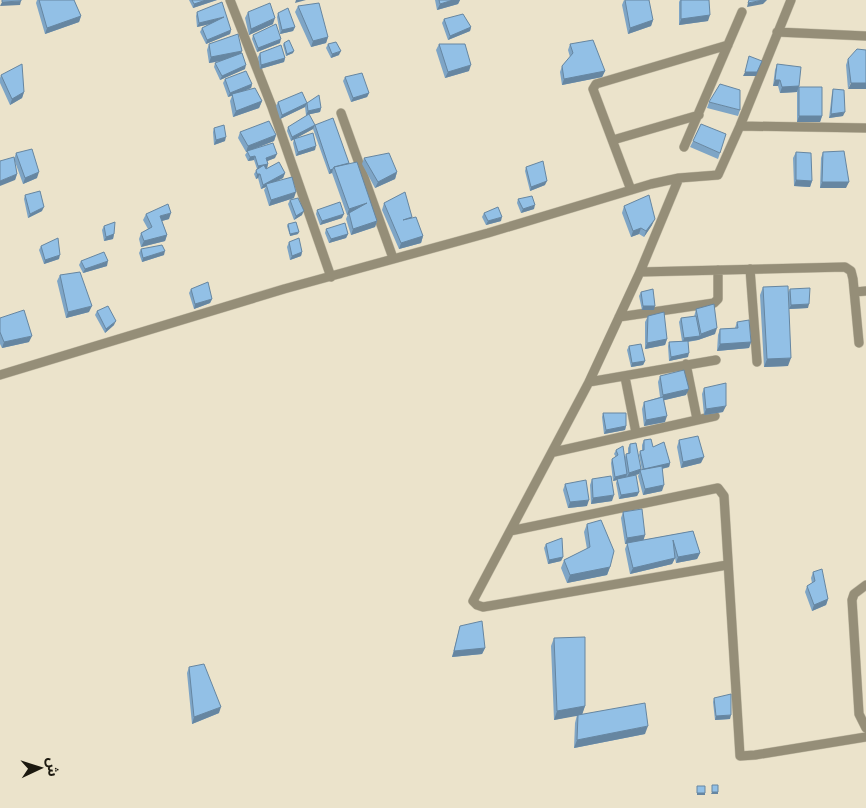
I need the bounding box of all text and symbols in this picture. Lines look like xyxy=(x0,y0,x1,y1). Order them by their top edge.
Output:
north arrow xyxy=(15,743,65,793)
text: ش xyxy=(44,757,62,777)

